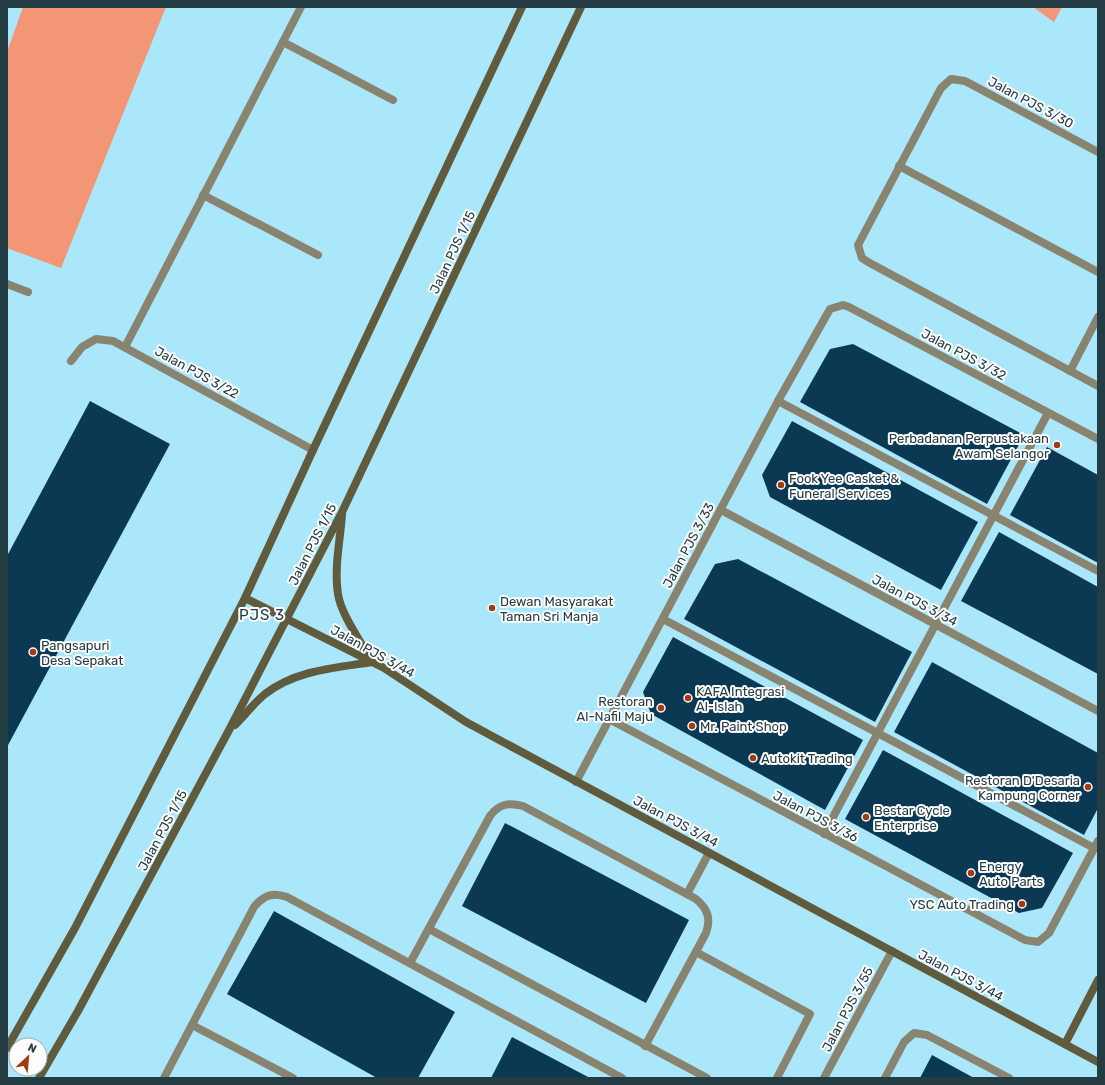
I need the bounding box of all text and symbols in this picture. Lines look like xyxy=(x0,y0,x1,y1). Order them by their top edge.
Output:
street label: Jalan PJS 3/30 xyxy=(985,74,1076,131)
street label: Jalan PJS 1/15 xyxy=(427,208,478,296)
street label: Jalan PJS 3/32 xyxy=(919,326,1009,383)
street label: Jalan PJS 3/22 xyxy=(152,343,241,402)
place label: Perbadanan Perpustakaan Awam Selangor xyxy=(889,431,1049,462)
marker: Perbadanan Perpustakaan Awam Selangor xyxy=(1052,440,1062,450)
place label: Fook Yee Casket & Funeral Services xyxy=(789,471,899,501)
marker: Fook Yee Casket & Funeral Services xyxy=(776,480,786,490)
street label: Jalan PJS 3/33 xyxy=(660,500,717,590)
street label: Jalan PJS 1/15 xyxy=(285,501,340,588)
street label: Jalan PJS 3/34 xyxy=(870,572,960,629)
place label: Dewan Masyarakat Taman Sri Manja xyxy=(500,594,613,624)
marker: Dewan Masyarakat Taman Sri Manja xyxy=(487,603,497,613)
district label: PJS 3 xyxy=(239,606,285,624)
street label: Jalan PJS 3/44 xyxy=(328,622,417,681)
place label: Pangsapuri Desa Sepakat xyxy=(41,638,123,668)
marker: Pangsapuri Desa Sepakat xyxy=(28,647,38,657)
place label: KAFA Integrasi Al-Islah xyxy=(696,684,784,714)
marker: KAFA Integrasi Al-Islah xyxy=(683,693,693,703)
place label: Restoran Al-Nafil Maju xyxy=(577,694,653,724)
marker: Restoran Al-Nafil Maju xyxy=(656,703,666,713)
place label: Mr. Paint Shop xyxy=(700,719,787,734)
marker: Mr. Paint Shop xyxy=(687,721,697,731)
place label: Autokit Trading xyxy=(761,751,853,767)
marker: Autokit Trading xyxy=(748,753,758,763)
place label: Restoran D'Desaria Kampung Corner xyxy=(965,773,1080,804)
marker: Restoran D'Desaria Kampung Corner xyxy=(1083,782,1093,792)
street label: Jalan PJS 1/15 xyxy=(135,787,190,873)
street label: Jalan PJS 3/36 xyxy=(771,788,861,845)
street label: Jalan PJS 3/44 xyxy=(631,793,721,850)
place label: Bestar Cycle Enterprise xyxy=(874,803,950,833)
marker: Bestar Cycle Enterprise xyxy=(861,812,871,822)
place label: Energy Auto Parts xyxy=(979,859,1044,889)
marker: Energy Auto Parts xyxy=(966,868,976,878)
place label: YSC Auto Trading xyxy=(909,897,1014,913)
marker: YSC Auto Trading xyxy=(1017,899,1027,909)
street label: Jalan PJS 3/44 xyxy=(916,947,1006,1004)
street label: Jalan PJS 3/55 xyxy=(819,964,876,1054)
north arrow xyxy=(8,1037,48,1077)
text: N xyxy=(26,1041,39,1056)

